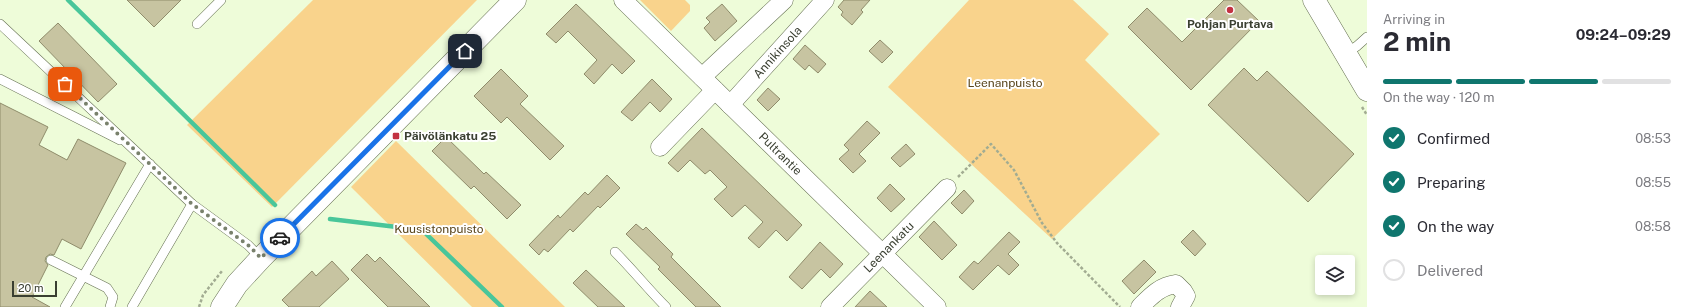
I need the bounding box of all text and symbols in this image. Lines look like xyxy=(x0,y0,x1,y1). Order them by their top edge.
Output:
marker: Pohjan Purtava xyxy=(1225,5,1235,15)
text: Arriving in xyxy=(1383,12,1445,27)
place label: Pohjan Purtava xyxy=(1187,17,1273,31)
street label: Annikinsola xyxy=(751,23,805,81)
text: 2 min xyxy=(1383,26,1451,57)
text: 09:24–09:29 xyxy=(1576,26,1671,43)
pin xyxy=(448,34,482,68)
icon: home xyxy=(454,40,476,62)
pin xyxy=(48,67,82,101)
icon: bag xyxy=(54,73,76,95)
park label: Leenanpuisto xyxy=(967,76,1043,90)
text: On the way · 120 m xyxy=(1383,90,1495,105)
icon: check xyxy=(1383,127,1405,149)
place label: Päivölänkatu 25 xyxy=(404,129,496,143)
street label: Pultrantie xyxy=(756,130,805,178)
text: Confirmed xyxy=(1417,130,1490,147)
marker: Päivölänkatu 25 xyxy=(391,131,401,141)
text: 08:53 xyxy=(1635,131,1671,146)
icon: check xyxy=(1383,171,1405,193)
text: Preparing xyxy=(1417,174,1486,191)
text: 08:55 xyxy=(1635,175,1671,190)
icon: check xyxy=(1383,215,1405,237)
courier xyxy=(260,218,300,258)
text: On the way xyxy=(1417,218,1494,235)
street label: Leenankatu xyxy=(861,219,917,275)
text: 08:58 xyxy=(1635,219,1671,234)
park label: Kuusistonpuisto xyxy=(394,222,484,236)
icon: car xyxy=(269,227,291,249)
map controls xyxy=(1315,255,1355,295)
button: layers xyxy=(1315,255,1355,295)
text: Delivered xyxy=(1417,262,1483,279)
scale bar xyxy=(12,279,57,298)
text: 20 m xyxy=(18,282,43,294)

